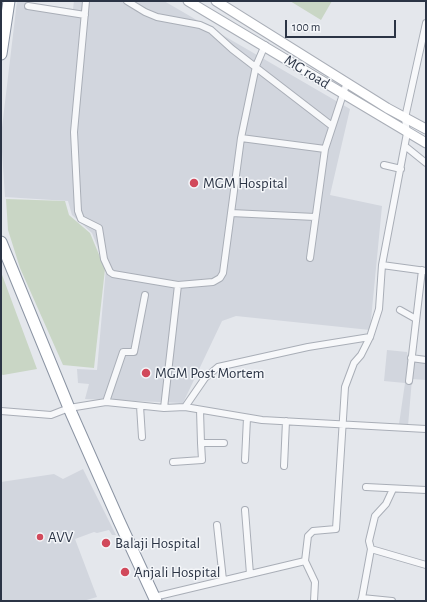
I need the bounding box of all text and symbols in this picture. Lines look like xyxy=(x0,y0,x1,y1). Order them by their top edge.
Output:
scale bar xyxy=(287,12,398,38)
text: 100 m xyxy=(292,21,320,33)
street label: MG road xyxy=(281,51,333,93)
place label: MGM Hospital xyxy=(203,174,288,192)
marker: MGM Hospital xyxy=(188,177,200,189)
place label: MGM Post Mortem xyxy=(155,364,265,382)
marker: MGM Post Mortem xyxy=(140,367,152,379)
place label: AVV xyxy=(48,528,73,546)
marker: AVV xyxy=(35,532,45,542)
place label: Balaji Hospital xyxy=(115,534,200,552)
marker: Balaji Hospital xyxy=(100,537,112,549)
place label: Anjali Hospital xyxy=(134,563,221,581)
marker: Anjali Hospital xyxy=(119,566,131,578)

